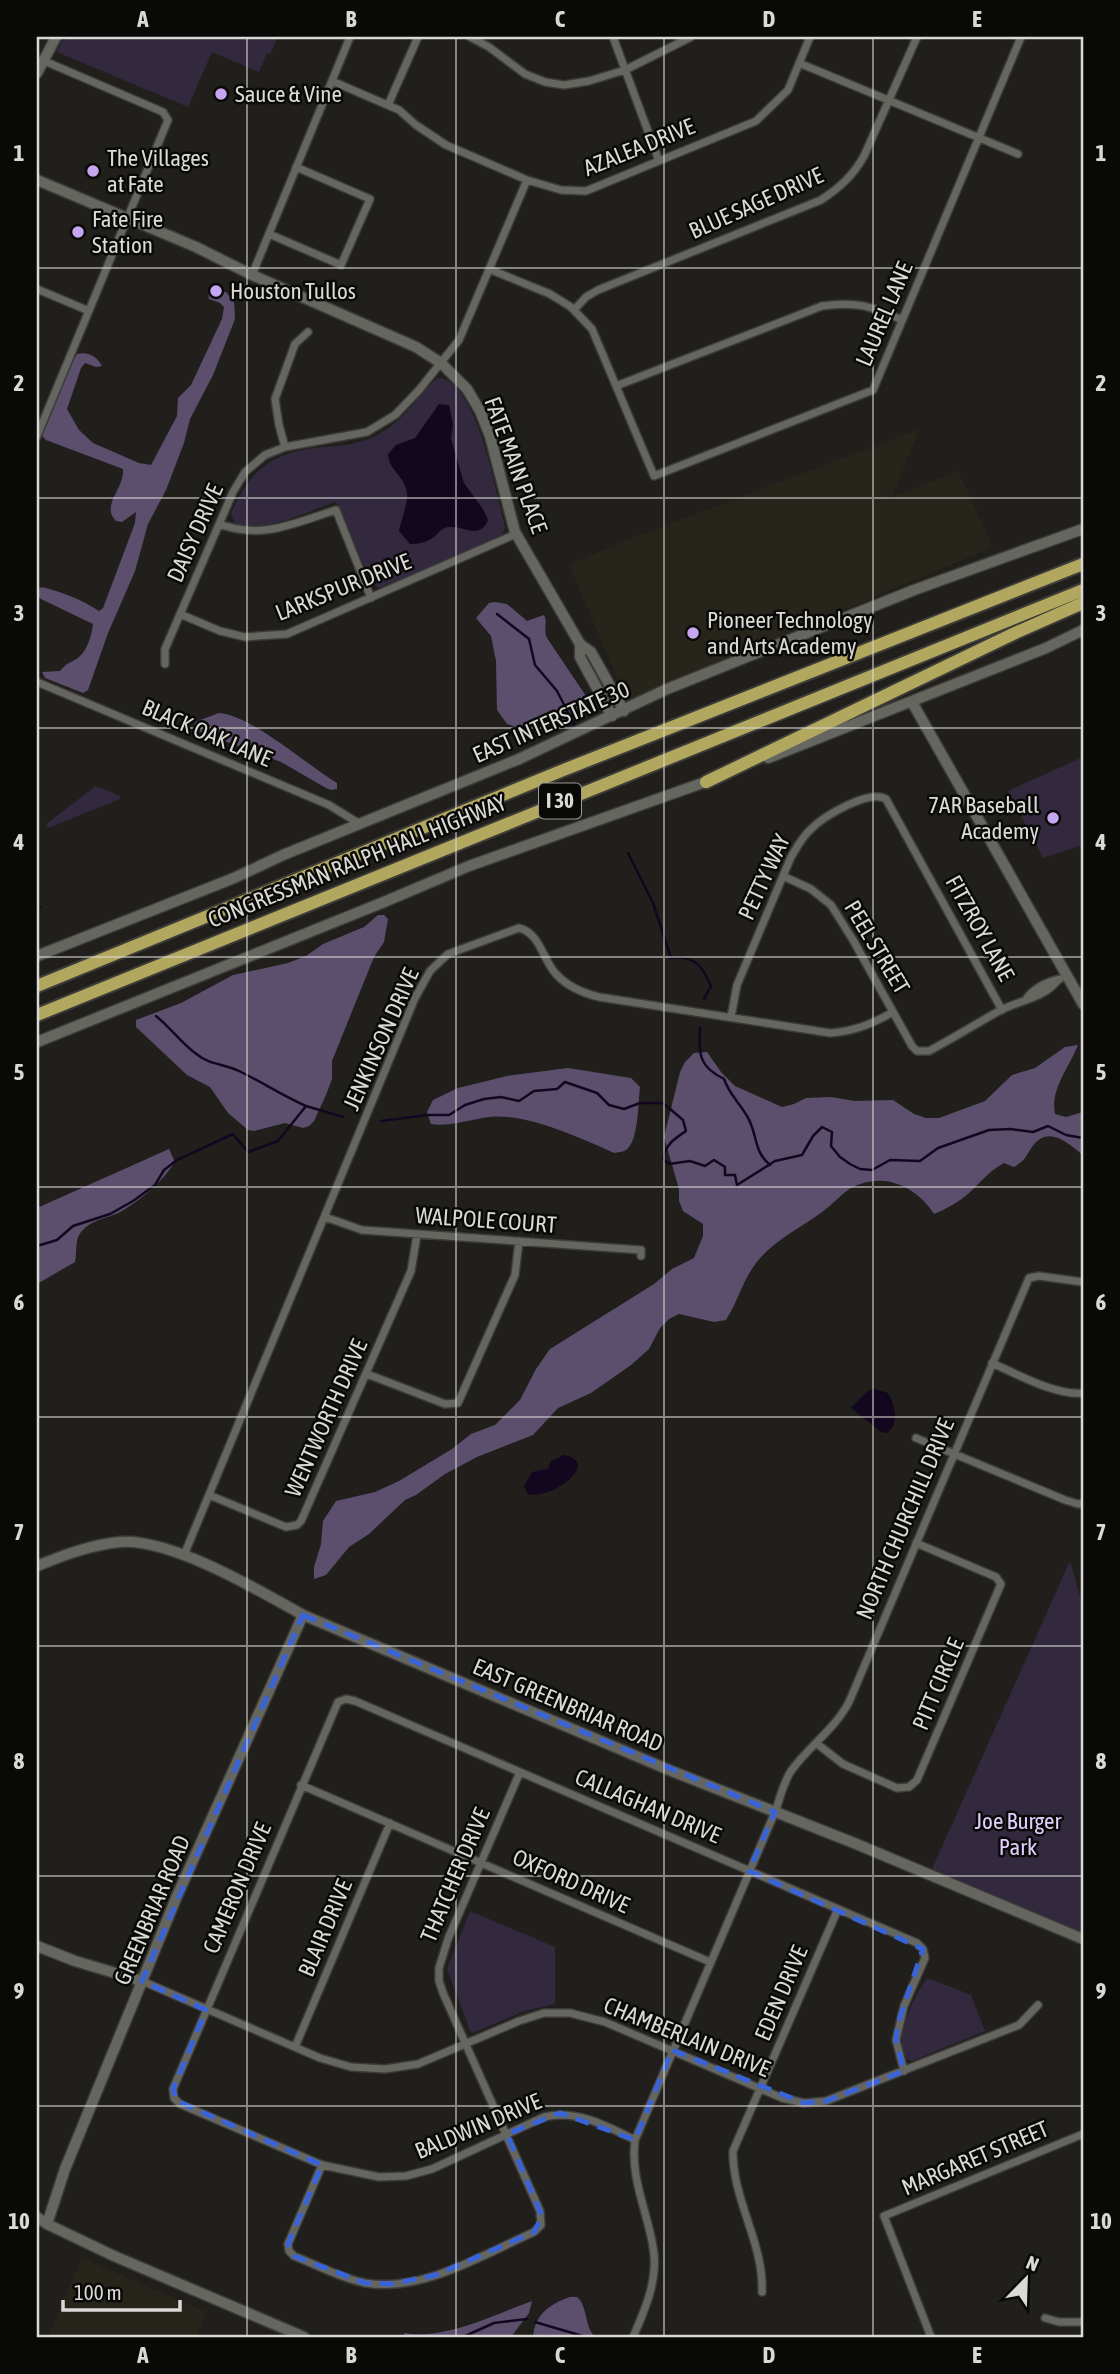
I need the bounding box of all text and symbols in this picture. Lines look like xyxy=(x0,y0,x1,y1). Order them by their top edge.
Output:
text: A xyxy=(136,6,149,32)
text: B xyxy=(346,6,357,32)
text: C xyxy=(555,6,566,32)
text: D xyxy=(763,6,776,32)
text: E xyxy=(972,6,982,32)
place label: Sauce & Vine xyxy=(235,81,342,107)
marker: Sauce & Vine xyxy=(213,86,229,102)
street label: AZALEA DRIVE xyxy=(580,113,698,181)
text: 1 xyxy=(14,140,25,166)
text: 1 xyxy=(1096,140,1107,166)
place label: The Villages at Fate xyxy=(107,145,209,197)
street label: BLUE SAGE DRIVE xyxy=(685,162,827,244)
marker: The Villages at Fate xyxy=(85,163,101,179)
place label: Fate Fire Station xyxy=(92,206,163,258)
marker: Fate Fire Station xyxy=(70,224,86,240)
street label: LAUREL LANE xyxy=(850,258,918,370)
place label: Houston Tullos xyxy=(230,278,356,304)
marker: Houston Tullos xyxy=(208,283,224,299)
text: 2 xyxy=(14,370,24,396)
text: 2 xyxy=(1096,370,1106,396)
street label: FATE MAIN PLACE xyxy=(479,393,553,537)
street label: DAISY DRIVE xyxy=(162,480,228,586)
street label: LARKSPUR DRIVE xyxy=(272,548,415,626)
text: 3 xyxy=(14,600,24,626)
text: 3 xyxy=(1096,600,1106,626)
place label: Pioneer Technology and Arts Academy xyxy=(707,607,873,659)
marker: Pioneer Technology and Arts Academy xyxy=(685,625,701,641)
street label: EAST INTERSTATE 30 xyxy=(469,676,633,768)
street label: BLACK OAK LANE xyxy=(138,694,276,772)
road number: I 30 xyxy=(539,784,581,818)
street label: CONGRESSMAN RALPH HALL HIGHWAY xyxy=(204,789,511,933)
place label: 7AR Baseball Academy xyxy=(928,792,1039,844)
marker: 7AR Baseball Academy xyxy=(1045,810,1061,826)
text: 4 xyxy=(13,829,25,855)
street label: PETTY WAY xyxy=(733,829,795,924)
text: 4 xyxy=(1095,829,1107,855)
street label: FITZROY LANE xyxy=(940,871,1020,985)
street label: PEEL STREET xyxy=(839,896,915,998)
street label: JENKINSON DRIVE xyxy=(338,964,424,1114)
text: 5 xyxy=(14,1059,25,1085)
text: 5 xyxy=(1096,1059,1107,1085)
street label: WALPOLE COURT xyxy=(415,1202,557,1238)
text: 6 xyxy=(14,1289,25,1315)
text: 6 xyxy=(1096,1289,1107,1315)
street label: WENTWORTH DRIVE xyxy=(280,1335,372,1501)
street label: NORTH CHURCHILL DRIVE xyxy=(851,1415,959,1623)
text: 7 xyxy=(14,1519,24,1545)
text: 7 xyxy=(1096,1519,1106,1545)
street label: PITT CIRCLE xyxy=(907,1634,969,1734)
street label: EAST GREENBRIAR ROAD xyxy=(469,1653,667,1757)
text: 8 xyxy=(14,1748,25,1774)
text: 8 xyxy=(1096,1748,1107,1774)
street label: CALLAGHAN DRIVE xyxy=(571,1764,725,1848)
street label: THATCHER DRIVE xyxy=(415,1804,495,1946)
park label: Joe Burger Park xyxy=(975,1808,1062,1860)
street label: CAMERON DRIVE xyxy=(198,1819,276,1957)
street label: GREENBRIAR ROAD xyxy=(109,1831,195,1989)
street label: OXFORD DRIVE xyxy=(509,1844,634,1918)
street label: BLAIR DRIVE xyxy=(293,1875,357,1980)
street label: EDEN DRIVE xyxy=(749,1941,813,2044)
text: 9 xyxy=(14,1978,25,2004)
text: 9 xyxy=(1096,1978,1107,2004)
street label: CHAMBERLAIN DRIVE xyxy=(600,1992,774,2082)
street label: BALDWIN DRIVE xyxy=(411,2088,545,2164)
street label: MARGARET STREET xyxy=(898,2115,1052,2201)
text: 10 xyxy=(8,2208,30,2234)
text: 10 xyxy=(1090,2208,1112,2234)
north arrow xyxy=(990,2244,1060,2314)
text: N xyxy=(1023,2251,1042,2276)
scale bar xyxy=(63,2269,180,2313)
text: 100 m xyxy=(74,2280,122,2304)
text: A xyxy=(136,2342,149,2368)
text: B xyxy=(346,2342,357,2368)
text: C xyxy=(555,2342,566,2368)
text: D xyxy=(763,2342,776,2368)
text: E xyxy=(972,2342,982,2368)

